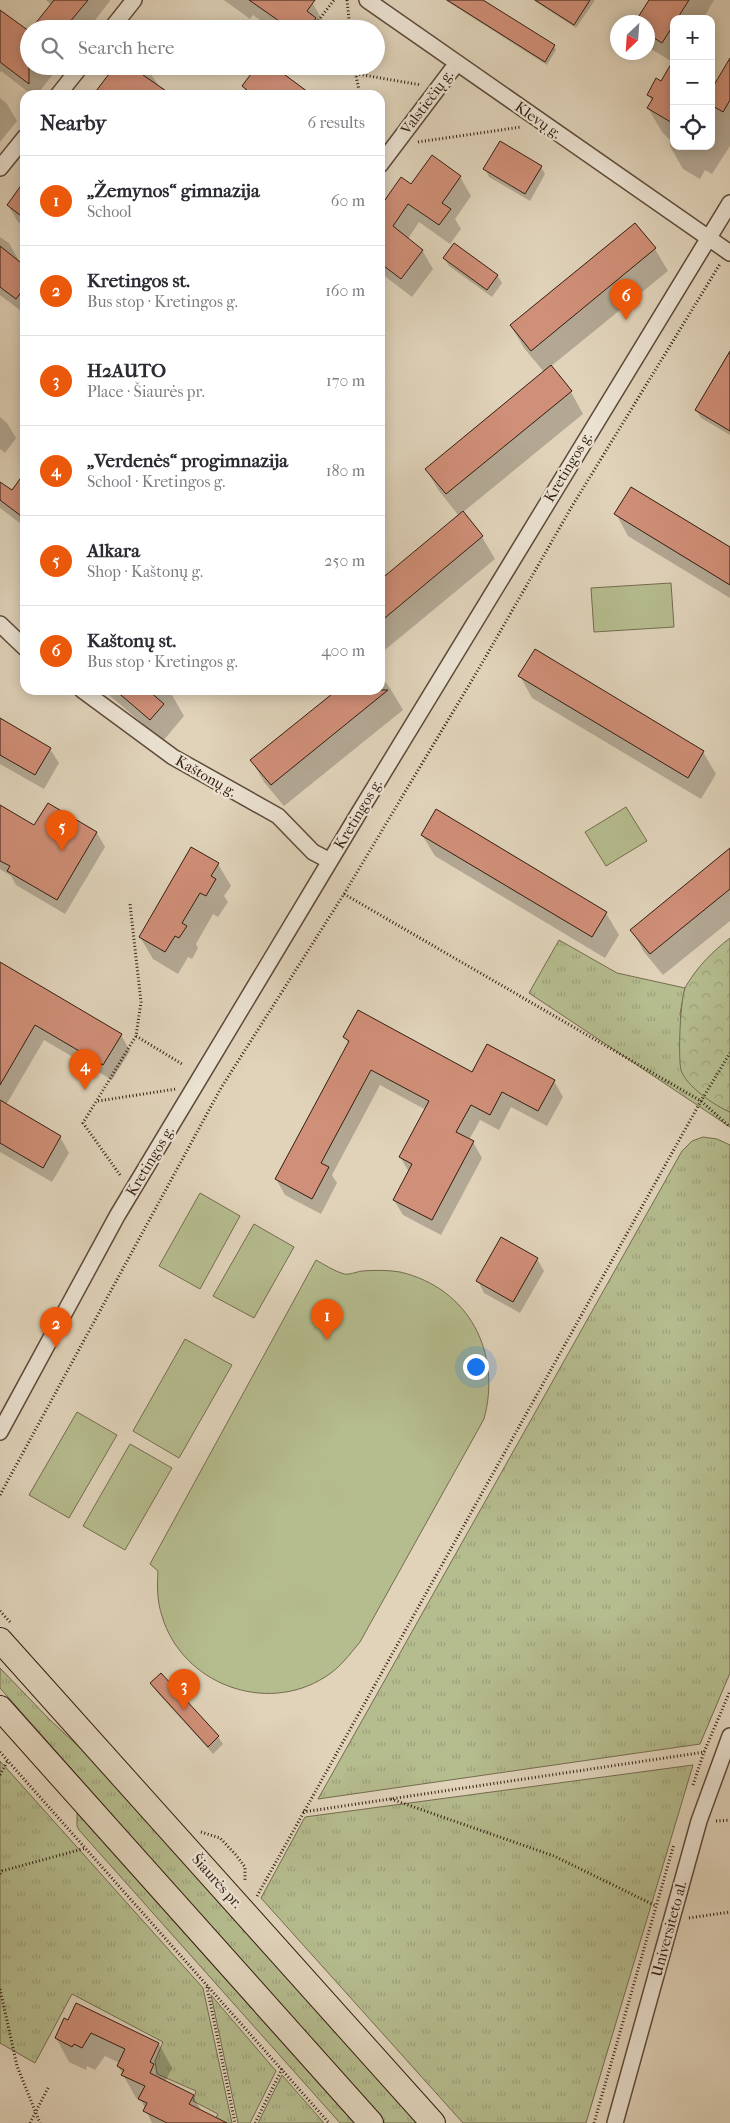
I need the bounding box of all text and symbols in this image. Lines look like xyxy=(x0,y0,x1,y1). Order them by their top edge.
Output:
north arrow xyxy=(610,15,655,60)
map controls xyxy=(670,15,715,150)
button: + xyxy=(670,15,715,60)
search box xyxy=(20,20,385,75)
icon: search xyxy=(38,34,66,62)
text: Search here xyxy=(78,37,174,59)
button: − xyxy=(670,60,715,105)
street label: Valstiečių g. xyxy=(396,66,457,139)
street label: Klevų g. xyxy=(511,98,565,142)
button: locate xyxy=(670,105,715,150)
text: Nearby xyxy=(40,111,106,135)
text: 6 results xyxy=(307,113,365,132)
text: „Žemynos“ gimnazija xyxy=(87,180,260,202)
text: 1 xyxy=(53,191,59,210)
text: 60 m xyxy=(331,191,365,210)
text: School xyxy=(87,202,132,221)
text: Kretingos st. xyxy=(87,270,190,292)
pin: 6 xyxy=(610,279,642,320)
text: 2 xyxy=(52,281,60,300)
text: 160 m xyxy=(325,281,365,300)
text: Bus stop · Kretingos g. xyxy=(87,292,238,311)
text: H2AUTO xyxy=(87,360,166,382)
text: 3 xyxy=(53,371,59,390)
text: 170 m xyxy=(326,371,365,390)
text: Place · Šiaurės pr. xyxy=(87,382,205,401)
street label: Kretingos g. xyxy=(540,429,596,505)
text: „Verdenės“ progimnazija xyxy=(87,450,288,472)
text: 4 xyxy=(51,461,61,480)
text: 180 m xyxy=(326,461,365,480)
text: School · Kretingos g. xyxy=(87,472,225,491)
text: Alkara xyxy=(87,540,140,562)
text: 5 xyxy=(53,551,59,570)
text: 250 m xyxy=(324,551,365,570)
text: Shop · Kaštonų g. xyxy=(87,562,203,581)
text: Kaštonų st. xyxy=(87,630,176,652)
text: 6 xyxy=(52,641,60,660)
text: 400 m xyxy=(321,641,365,660)
text: Bus stop · Kretingos g. xyxy=(87,652,238,671)
street label: Kaštonų g. xyxy=(172,751,240,801)
street label: Kretingos g. xyxy=(330,776,386,852)
pin: 5 xyxy=(46,810,78,851)
pin: 4 xyxy=(69,1049,101,1090)
street label: Kretingos g. xyxy=(122,1123,178,1199)
pin: 1 xyxy=(311,1299,343,1340)
pin: 2 xyxy=(40,1307,72,1348)
your location xyxy=(463,1354,489,1380)
pin: 3 xyxy=(168,1669,200,1710)
street label: Šiaurės pr. xyxy=(188,1850,246,1912)
street label: Universiteto al. xyxy=(648,1879,690,1979)

